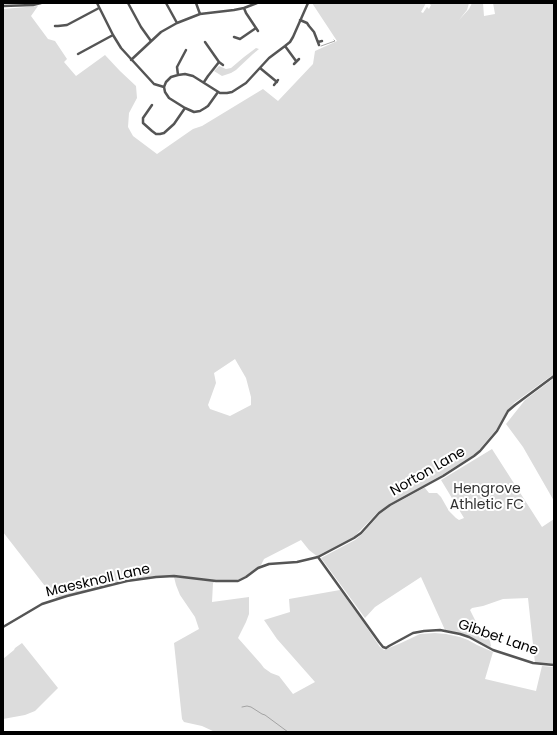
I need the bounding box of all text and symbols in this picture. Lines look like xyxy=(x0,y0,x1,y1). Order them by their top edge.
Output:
street label: Norton Lane xyxy=(387,444,469,500)
park label: Hengrove Athletic FC xyxy=(450,481,524,514)
street label: Maesknoll Lane xyxy=(44,561,152,601)
street label: Gibbet Lane xyxy=(456,616,540,660)

